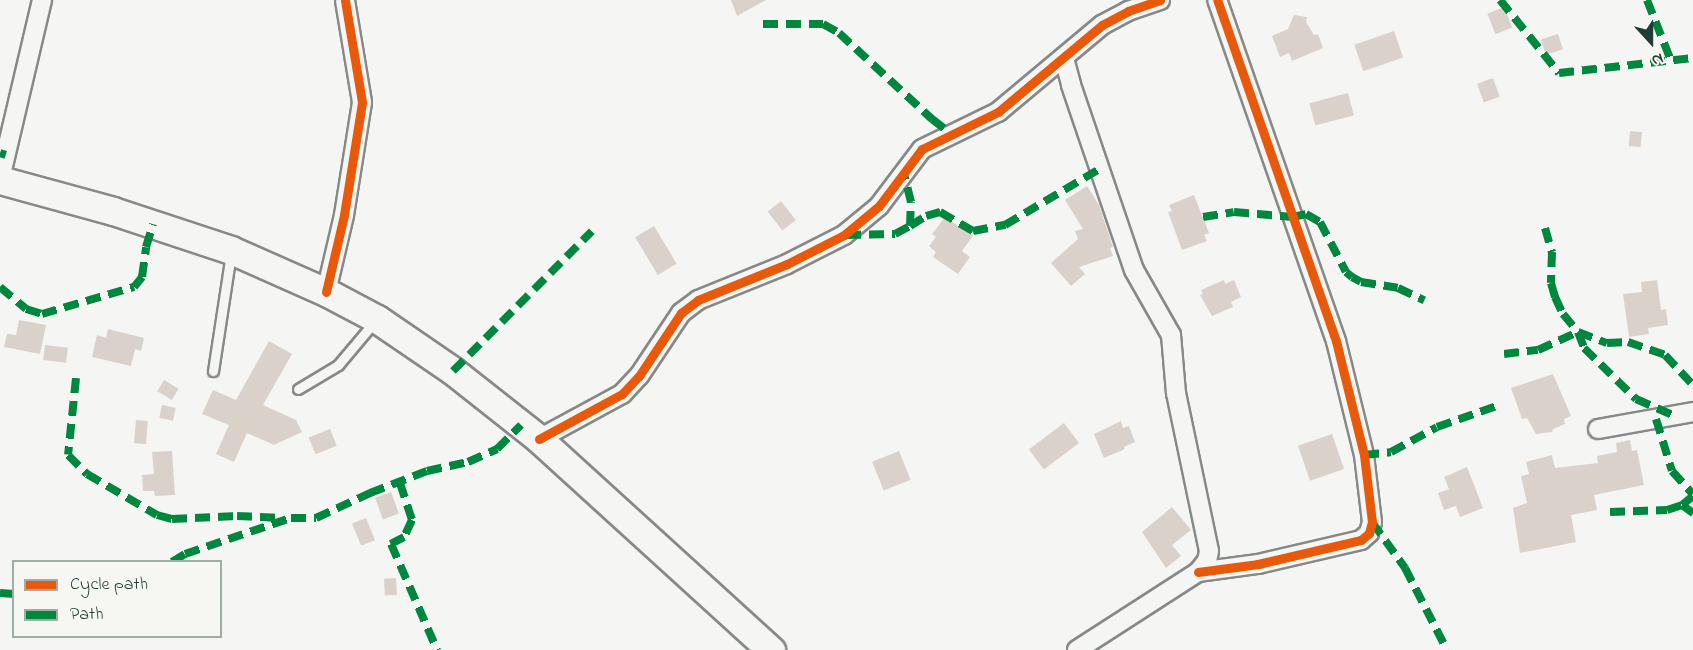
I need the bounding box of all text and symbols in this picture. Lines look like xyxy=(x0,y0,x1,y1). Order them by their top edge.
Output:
north arrow xyxy=(1621,12,1681,72)
text: N xyxy=(1648,46,1667,72)
legend xyxy=(12,560,222,638)
text: Cycle path xyxy=(70,572,148,598)
text: Path xyxy=(70,602,104,628)

